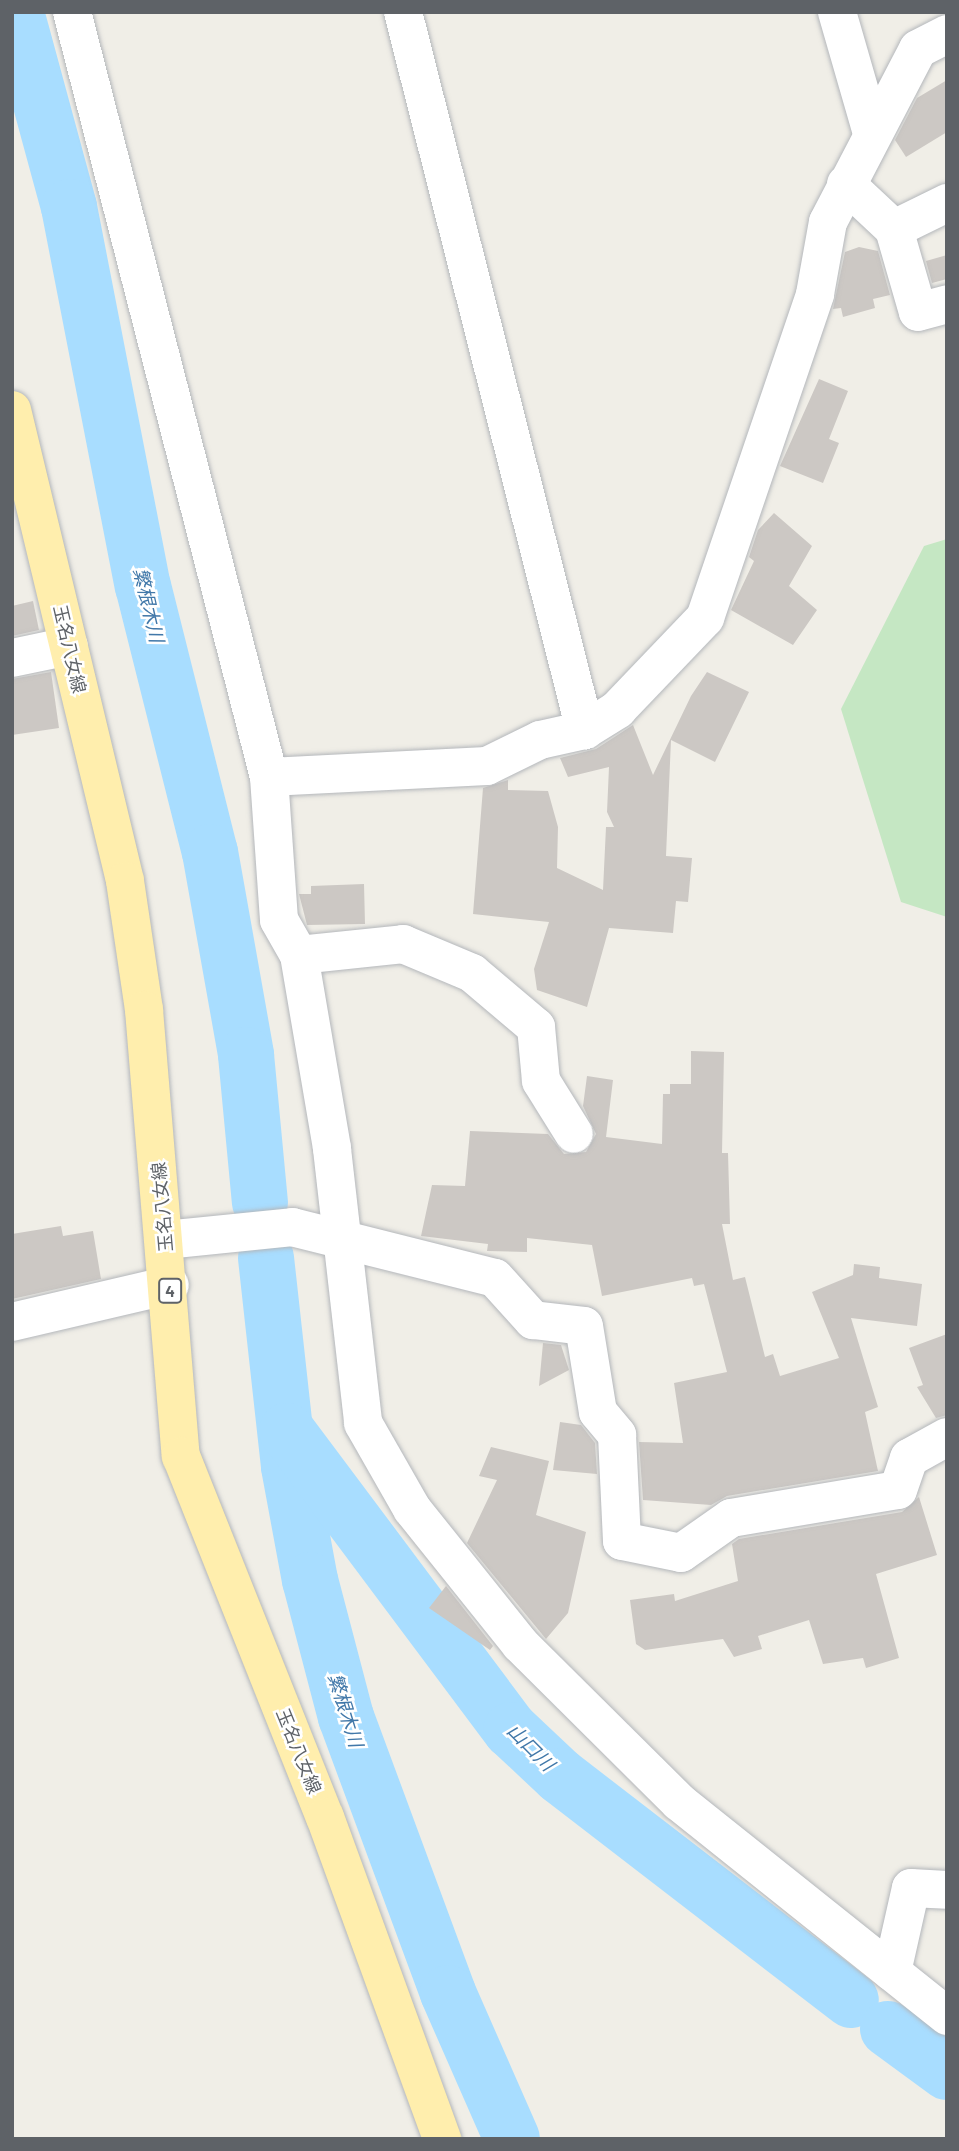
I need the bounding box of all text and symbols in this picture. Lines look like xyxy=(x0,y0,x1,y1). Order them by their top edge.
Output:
water label: 繁根木川 xyxy=(129,565,169,645)
street label: 玉名八女線 xyxy=(49,603,91,695)
street label: 玉名八女線 xyxy=(147,1161,177,1253)
road number: 4 xyxy=(158,1278,182,1303)
water label: 繁根木川 xyxy=(324,1670,368,1750)
street label: 玉名八女線 xyxy=(272,1705,326,1797)
water label: 山口川 xyxy=(503,1719,559,1775)

